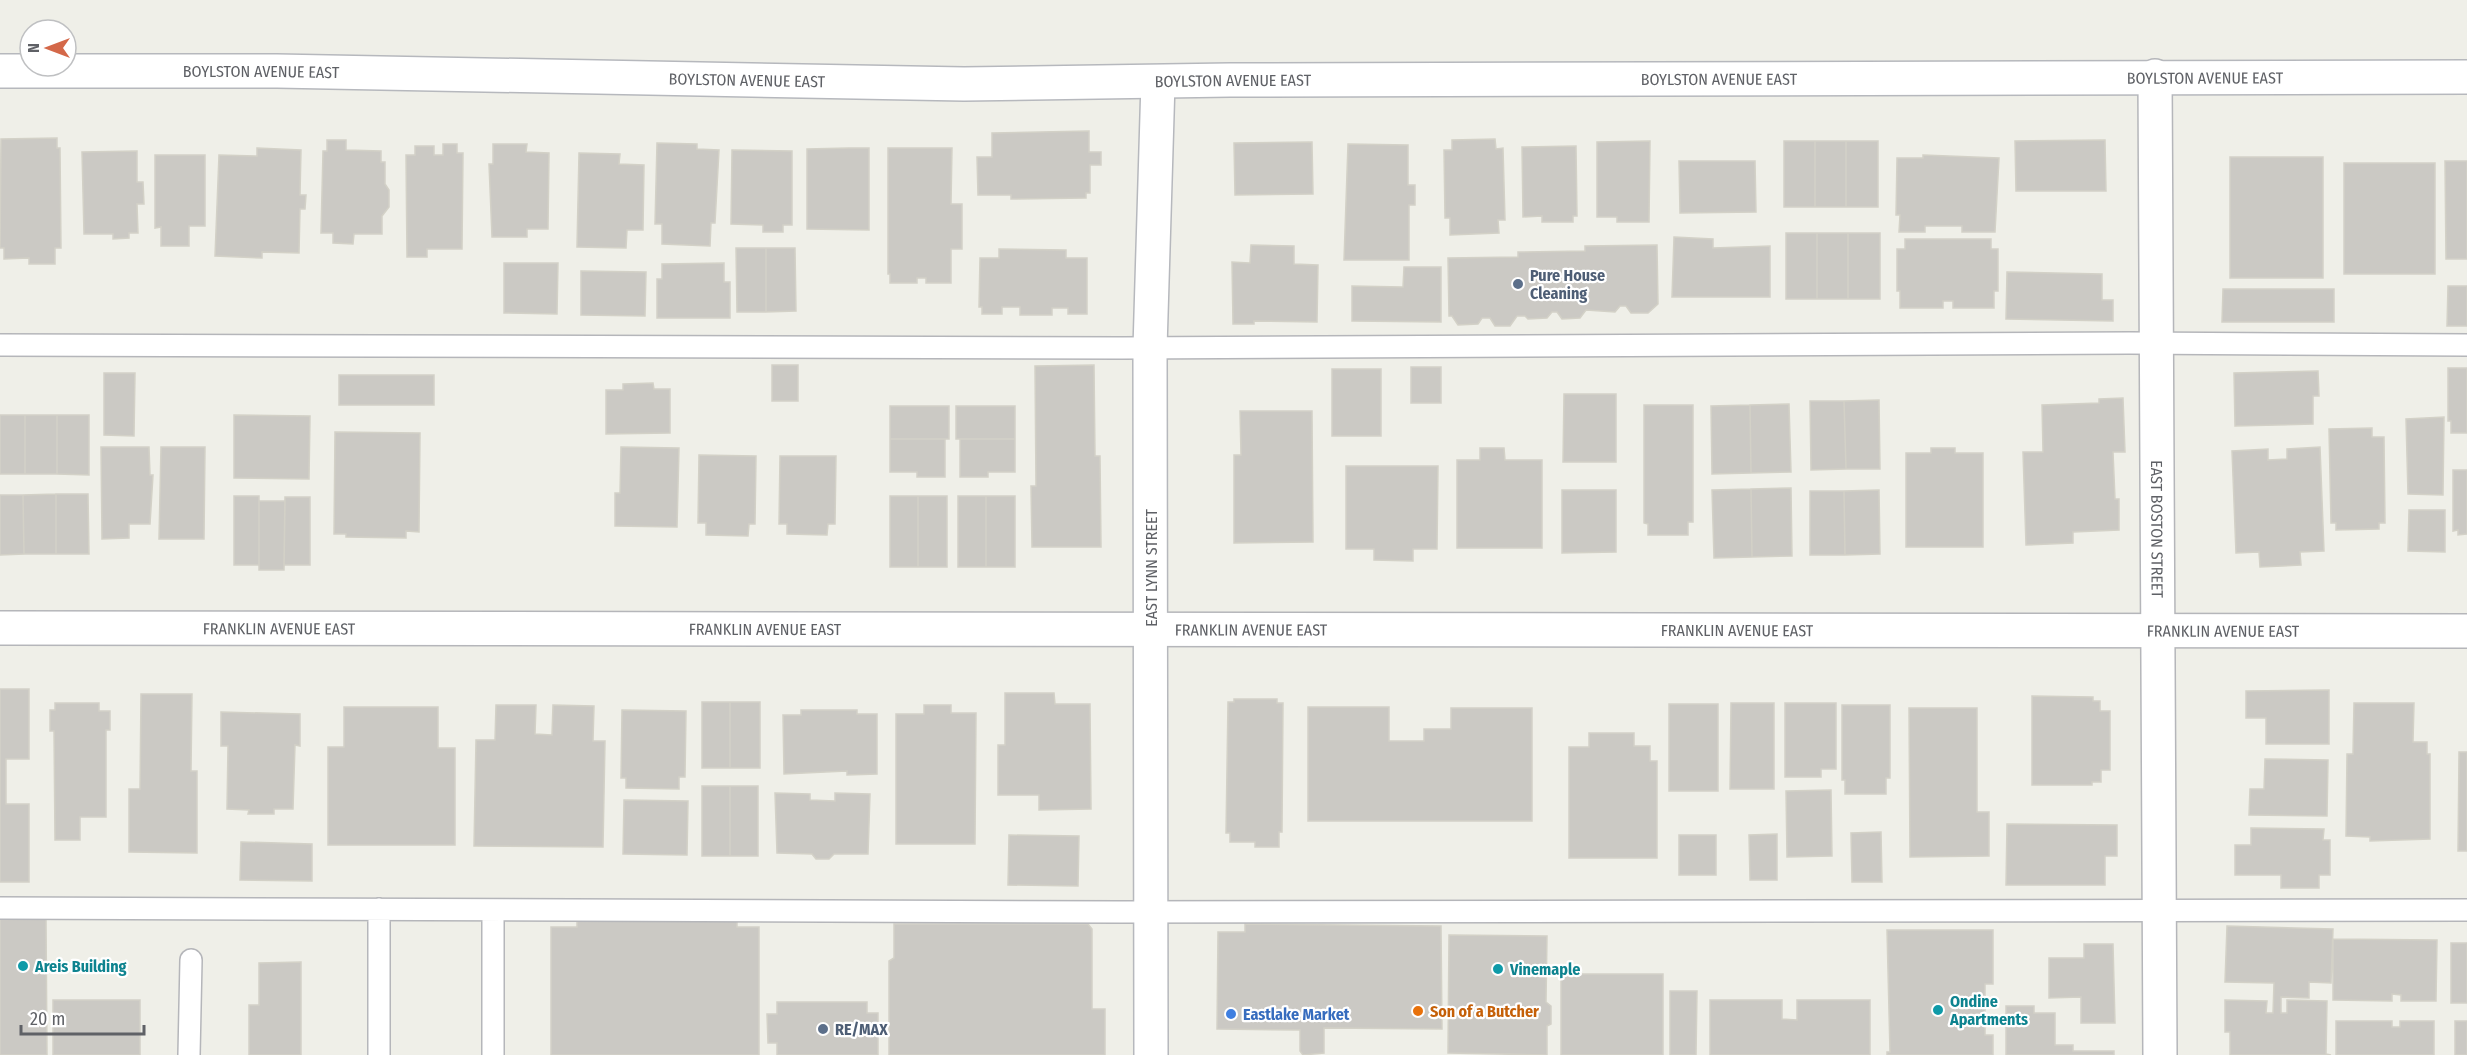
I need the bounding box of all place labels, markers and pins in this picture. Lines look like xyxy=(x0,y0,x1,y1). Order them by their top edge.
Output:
place label: Pure House Cleaning xyxy=(1530,266,1605,303)
marker: Pure House Cleaning xyxy=(1511,277,1525,291)
place label: Areis Building xyxy=(34,957,127,976)
marker: Areis Building xyxy=(16,959,30,973)
place label: Vinemaple xyxy=(1509,960,1580,979)
marker: Vinemaple xyxy=(1491,962,1505,976)
place label: Ondine Apartments xyxy=(1949,992,2028,1029)
place label: Son of a Butcher xyxy=(1430,1002,1539,1021)
marker: Ondine Apartments xyxy=(1931,1003,1945,1017)
marker: Son of a Butcher xyxy=(1411,1004,1425,1018)
place label: Eastlake Market xyxy=(1243,1005,1350,1024)
marker: Eastlake Market xyxy=(1224,1007,1238,1021)
place label: RE/MAX xyxy=(835,1020,888,1039)
marker: RE/MAX xyxy=(816,1022,830,1036)

